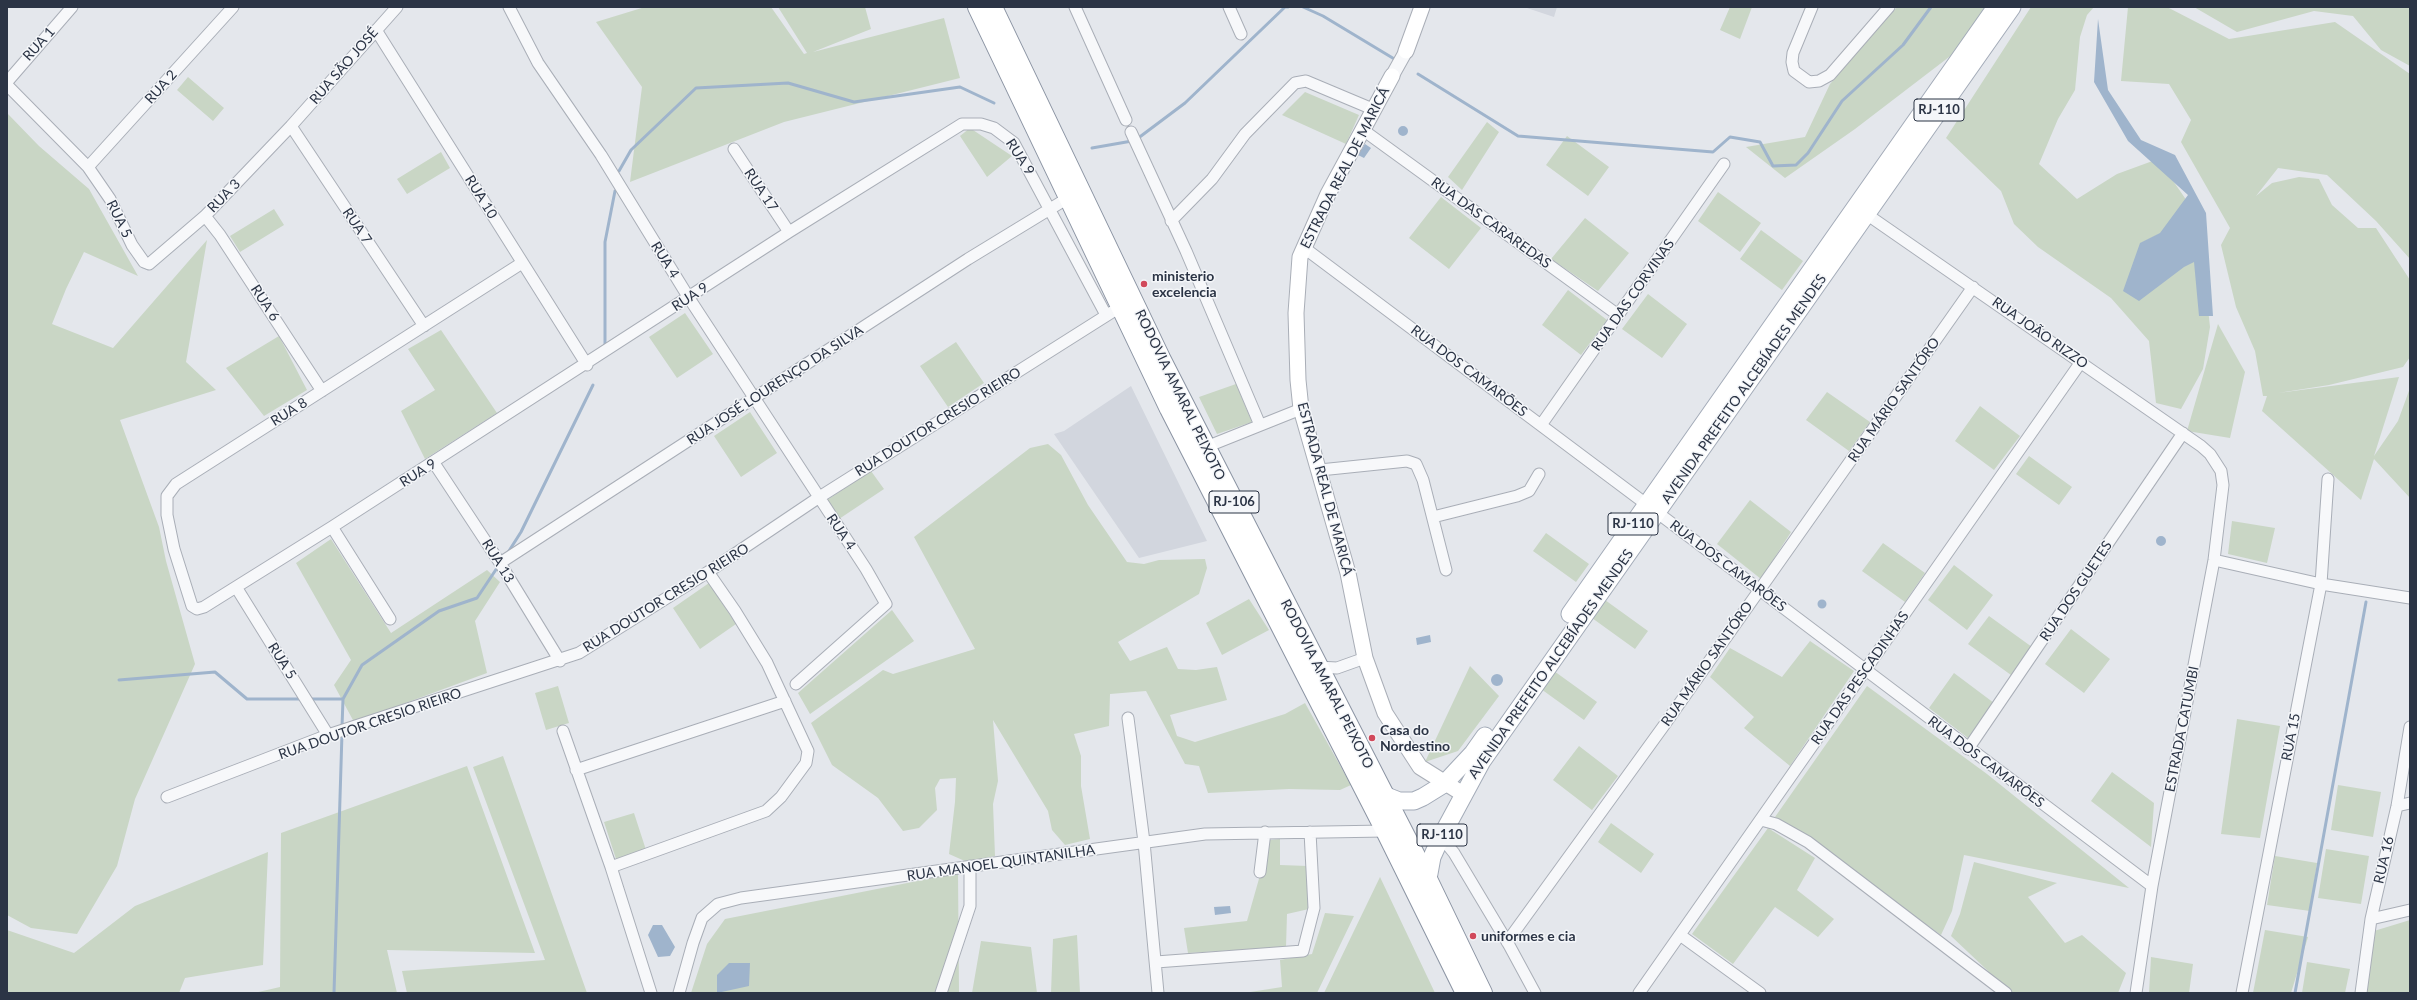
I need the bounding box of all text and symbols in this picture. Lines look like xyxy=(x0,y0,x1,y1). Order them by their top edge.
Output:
street label: RUA 1 xyxy=(19,24,59,64)
street label: RUA SÃO JOSÉ xyxy=(306,24,382,108)
street label: RUA 2 xyxy=(141,67,181,107)
street label: ESTRADA REAL DE MARICÁ xyxy=(1297,84,1393,252)
road number: RJ-110 xyxy=(1914,99,1964,121)
street label: RUA 9 xyxy=(1002,136,1038,178)
street label: RUA 17 xyxy=(741,165,781,215)
street label: RUA 10 xyxy=(461,172,501,222)
street label: RUA DAS CARAREDAS xyxy=(1428,174,1554,272)
street label: RUA 3 xyxy=(204,176,244,216)
street label: RUA 5 xyxy=(103,197,135,241)
street label: RUA 7 xyxy=(339,205,375,247)
street label: RUA DAS CORVINAS xyxy=(1588,236,1678,354)
street label: RUA 4 xyxy=(647,239,683,281)
place label: ministerio excelencia xyxy=(1152,268,1217,300)
street label: AVENIDA PREFEITO ALCEBÍADES MENDES xyxy=(1658,271,1830,507)
street label: RUA 9 xyxy=(669,279,711,315)
marker: ministerio excelencia xyxy=(1139,279,1149,289)
street label: RUA 6 xyxy=(247,282,283,324)
street label: RUA JOÃO RIZZO xyxy=(1989,294,2091,372)
street label: RODOVIA AMARAL PEIXOTO xyxy=(1131,307,1229,483)
street label: RUA JOSÉ LOURENÇO DA SILVA xyxy=(684,322,866,448)
street label: RUA DOS CAMARÕES xyxy=(1407,322,1531,420)
street label: RUA MÁRIO SANTÓRO xyxy=(1845,334,1943,466)
street label: RUA DOUTOR CRESIO RIEIRO xyxy=(852,364,1024,480)
street label: RUA 8 xyxy=(268,394,310,430)
street label: ESTRADA REAL DE MARICÁ xyxy=(1294,400,1356,578)
street label: RUA 9 xyxy=(397,455,439,491)
road number: RJ-106 xyxy=(1209,491,1259,513)
street label: RUA 4 xyxy=(823,511,859,553)
road number: RJ-110 xyxy=(1608,513,1658,535)
street label: RUA DOS CAMARÕES xyxy=(1666,517,1790,615)
street label: RUA 13 xyxy=(478,536,518,586)
street label: RUA DOS GUETES xyxy=(2036,538,2116,644)
street label: RUA DOUTOR CRESIO RIEIRO xyxy=(580,540,752,656)
street label: AVENIDA PREFEITO ALCEBÍADES MENDES xyxy=(1465,546,1637,782)
street label: RODOVIA AMARAL PEIXOTO xyxy=(1277,597,1377,771)
street label: RUA MÁRIO SANTÓRO xyxy=(1658,598,1756,730)
street label: RUA DAS PESCADINHAS xyxy=(1808,608,1912,748)
street label: RUA 5 xyxy=(264,640,300,682)
street label: ESTRADA CATUMBI xyxy=(2162,665,2202,793)
street label: RUA DOUTOR CRESIO RIEIRO xyxy=(276,685,464,763)
street label: RUA 15 xyxy=(2278,712,2304,762)
street label: RUA DOS CAMARÕES xyxy=(1924,713,2048,811)
place label: Casa do Nordestino xyxy=(1380,722,1450,754)
marker: Casa do Nordestino xyxy=(1367,733,1377,743)
road number: RJ-110 xyxy=(1417,824,1467,846)
street label: RUA 16 xyxy=(2370,835,2398,885)
street label: RUA MANOEL QUINTANILHA xyxy=(906,841,1096,885)
place label: uniformes e cia xyxy=(1481,928,1575,944)
marker: uniformes e cia xyxy=(1468,931,1478,941)

